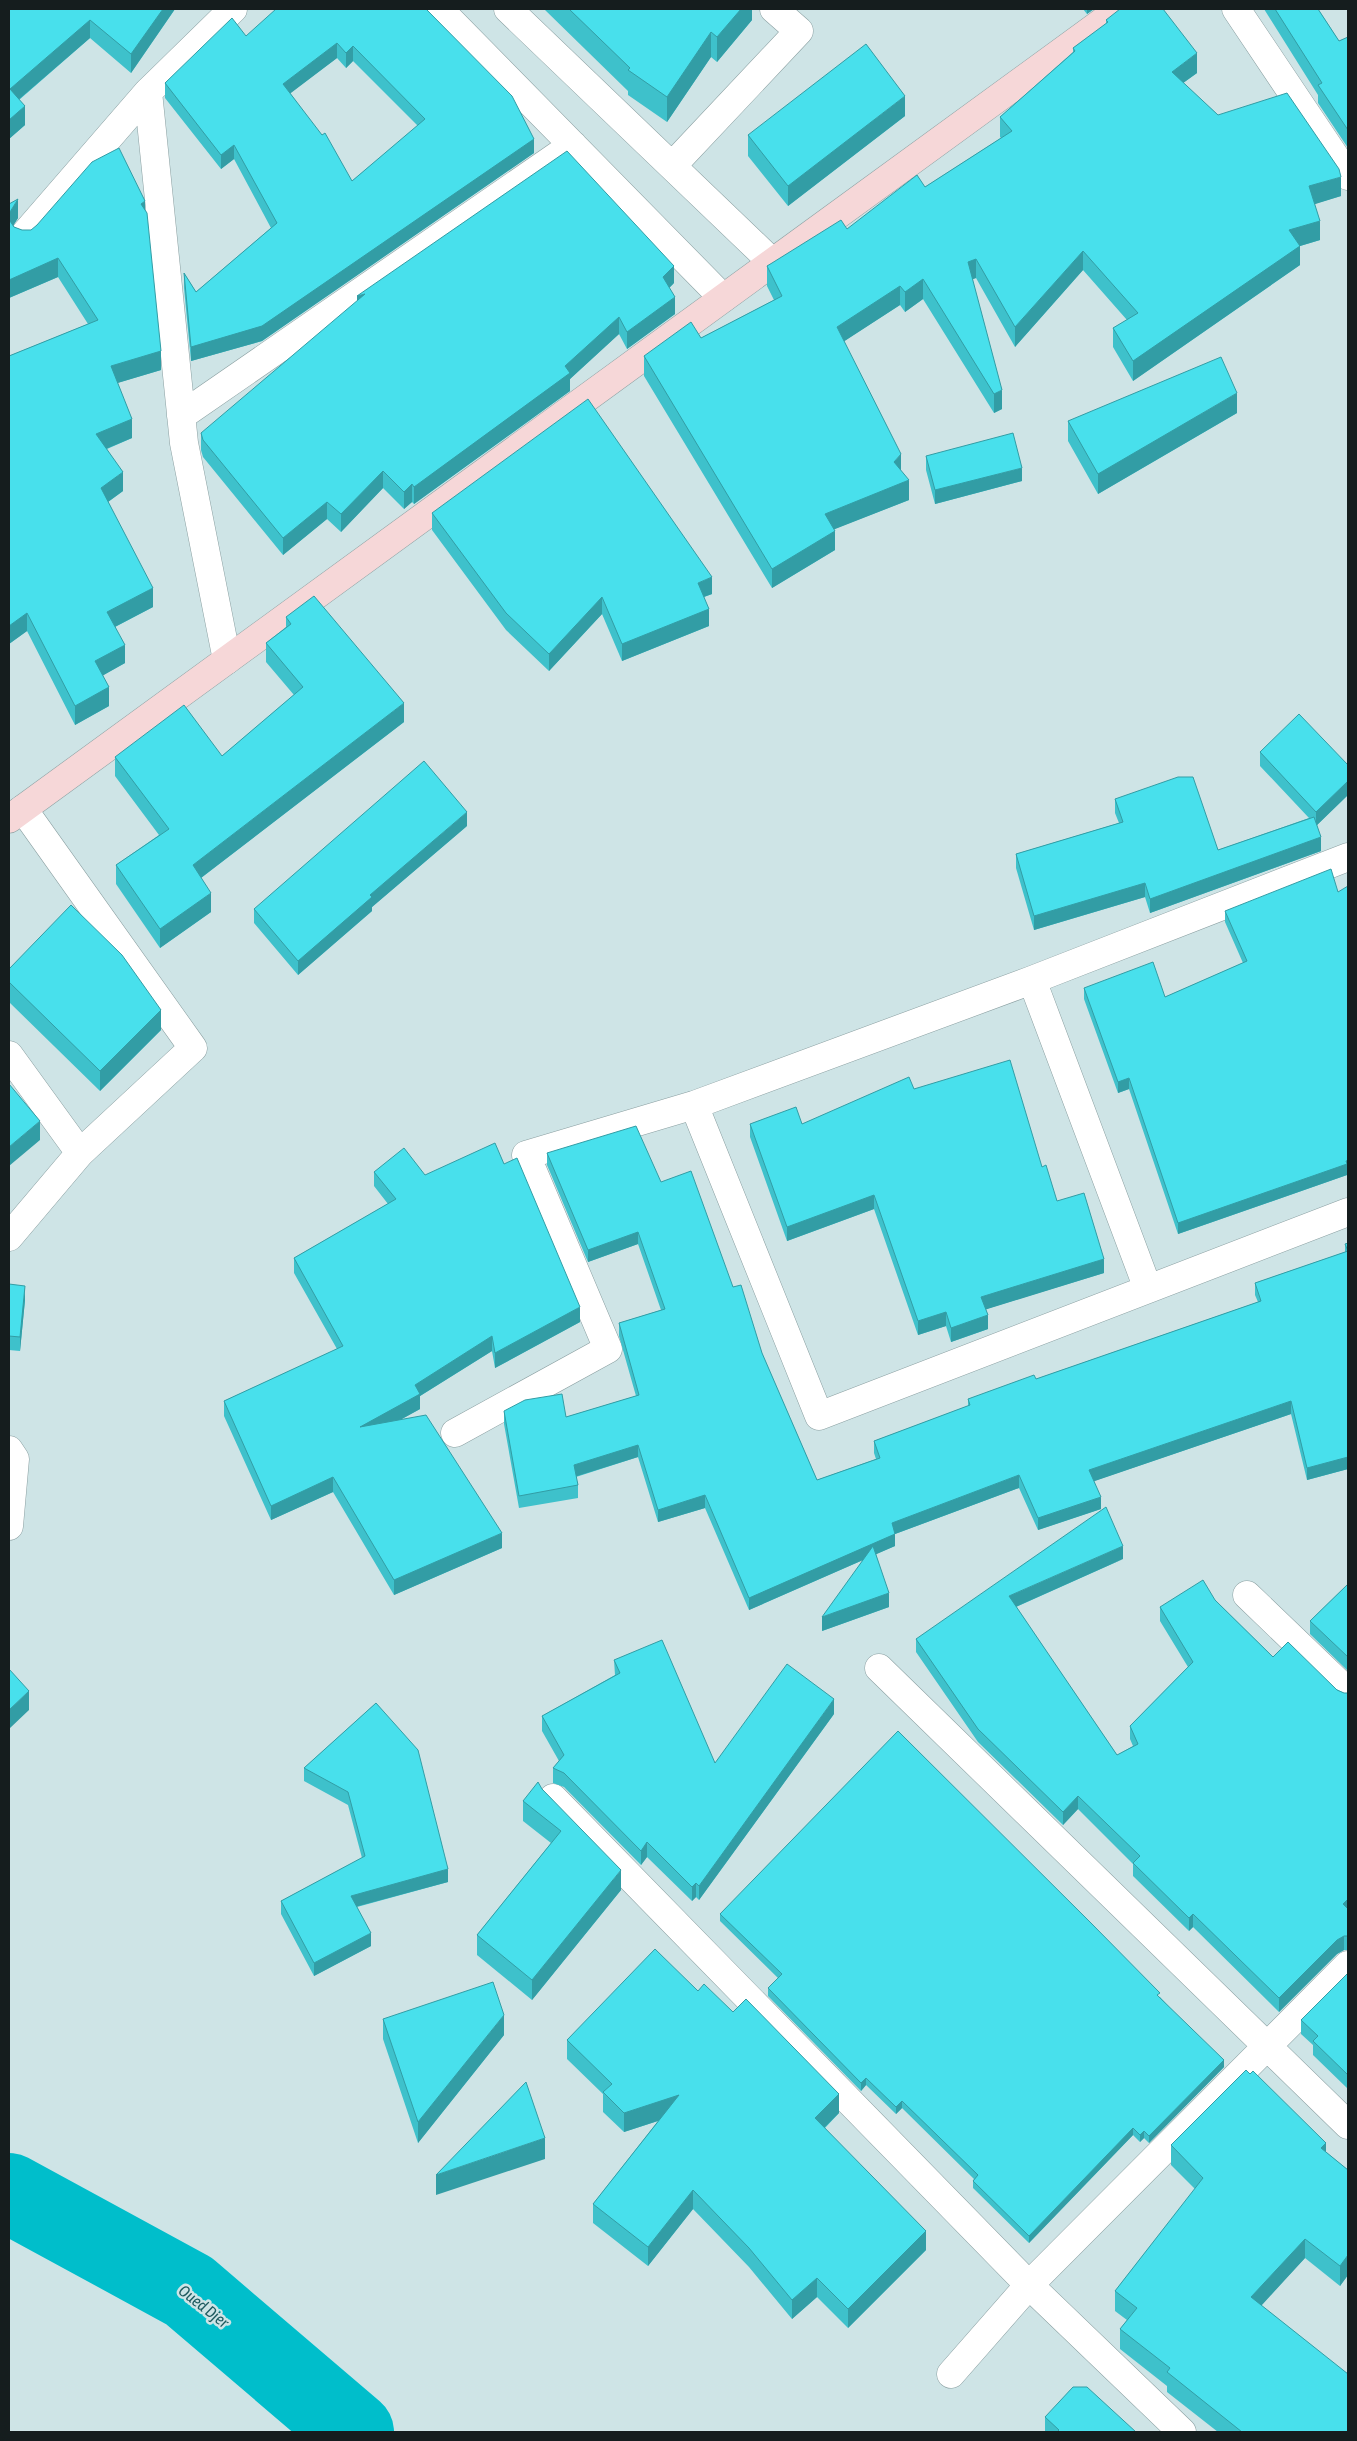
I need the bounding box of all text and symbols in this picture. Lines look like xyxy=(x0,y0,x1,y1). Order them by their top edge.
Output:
water label: Oued Djer xyxy=(175,2281,234,2333)

